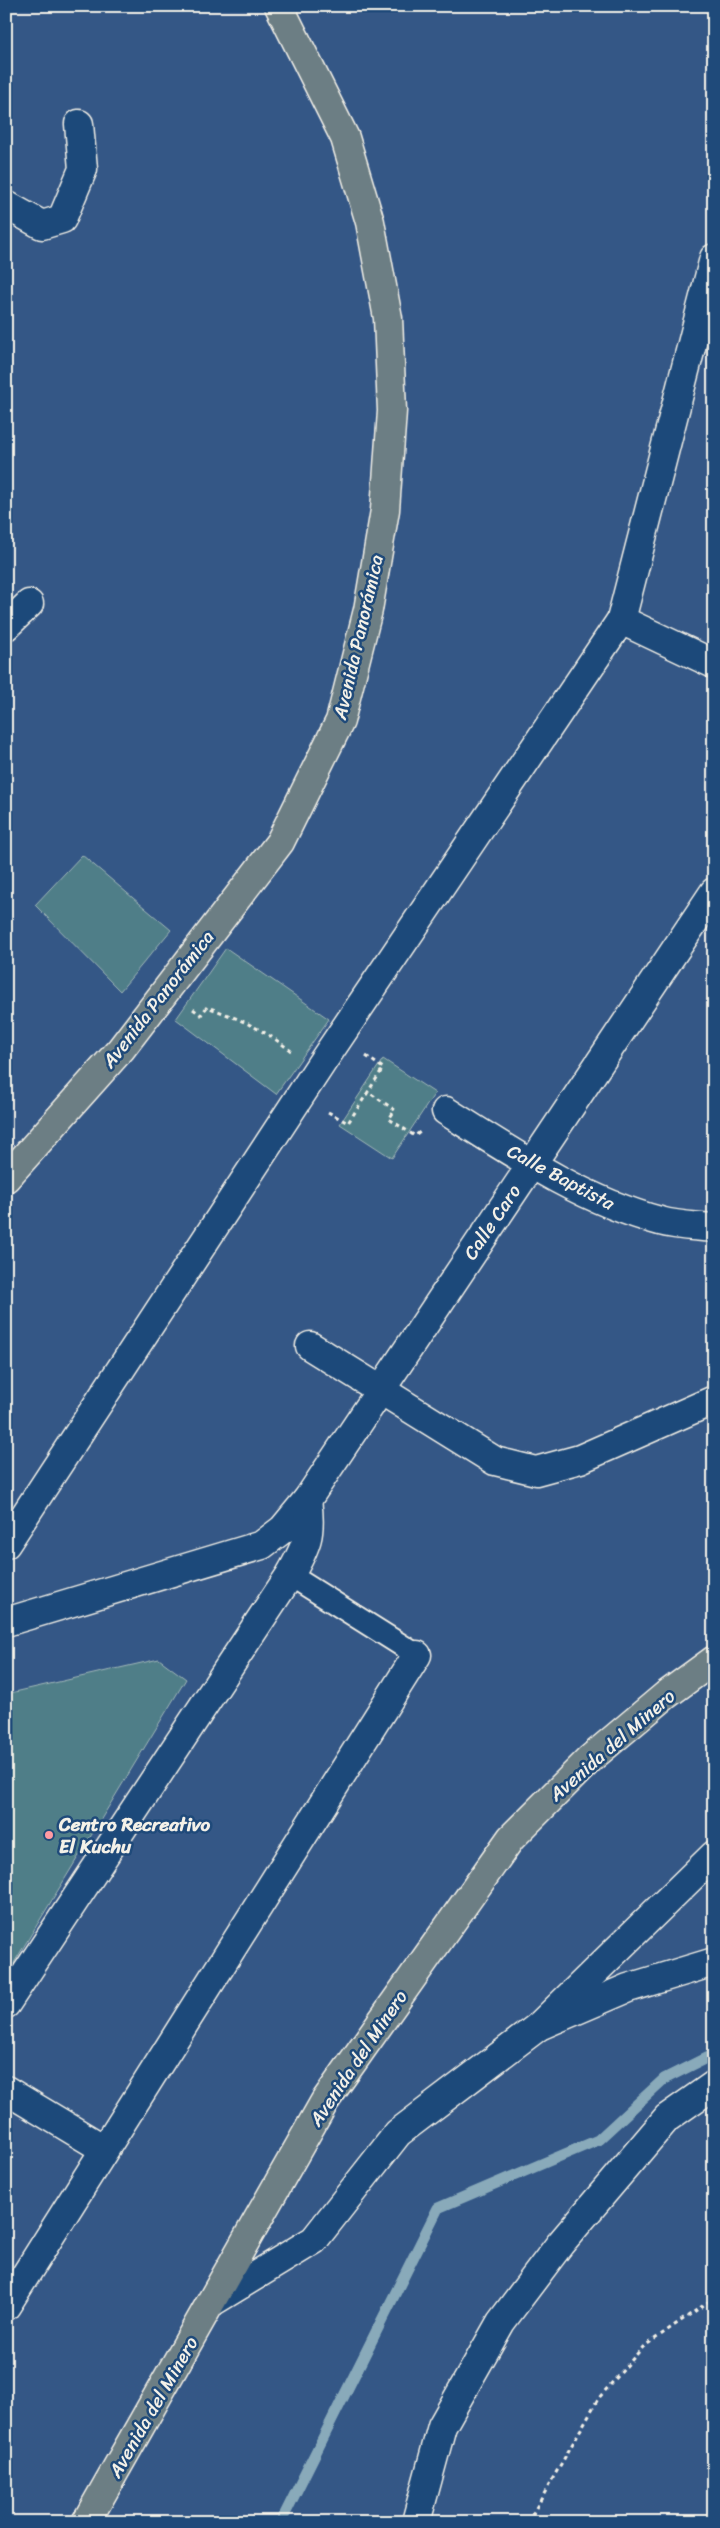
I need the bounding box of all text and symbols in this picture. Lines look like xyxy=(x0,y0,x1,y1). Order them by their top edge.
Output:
street label: Avenida Panorámica xyxy=(323,551,393,724)
street label: Avenida Panorámica xyxy=(93,922,223,1076)
street label: Calle Baptista xyxy=(501,1135,621,1220)
street label: Calle Caro xyxy=(454,1177,530,1267)
street label: Avenida del Minero xyxy=(540,1680,683,1810)
place label: Centro Recreativo El Kuchu xyxy=(58,1808,211,1863)
marker: Centro Recreativo El Kuchu xyxy=(43,1829,55,1841)
street label: Avenida del Minero xyxy=(299,1983,416,2134)
street label: Avenida del Minero xyxy=(98,2330,207,2485)

